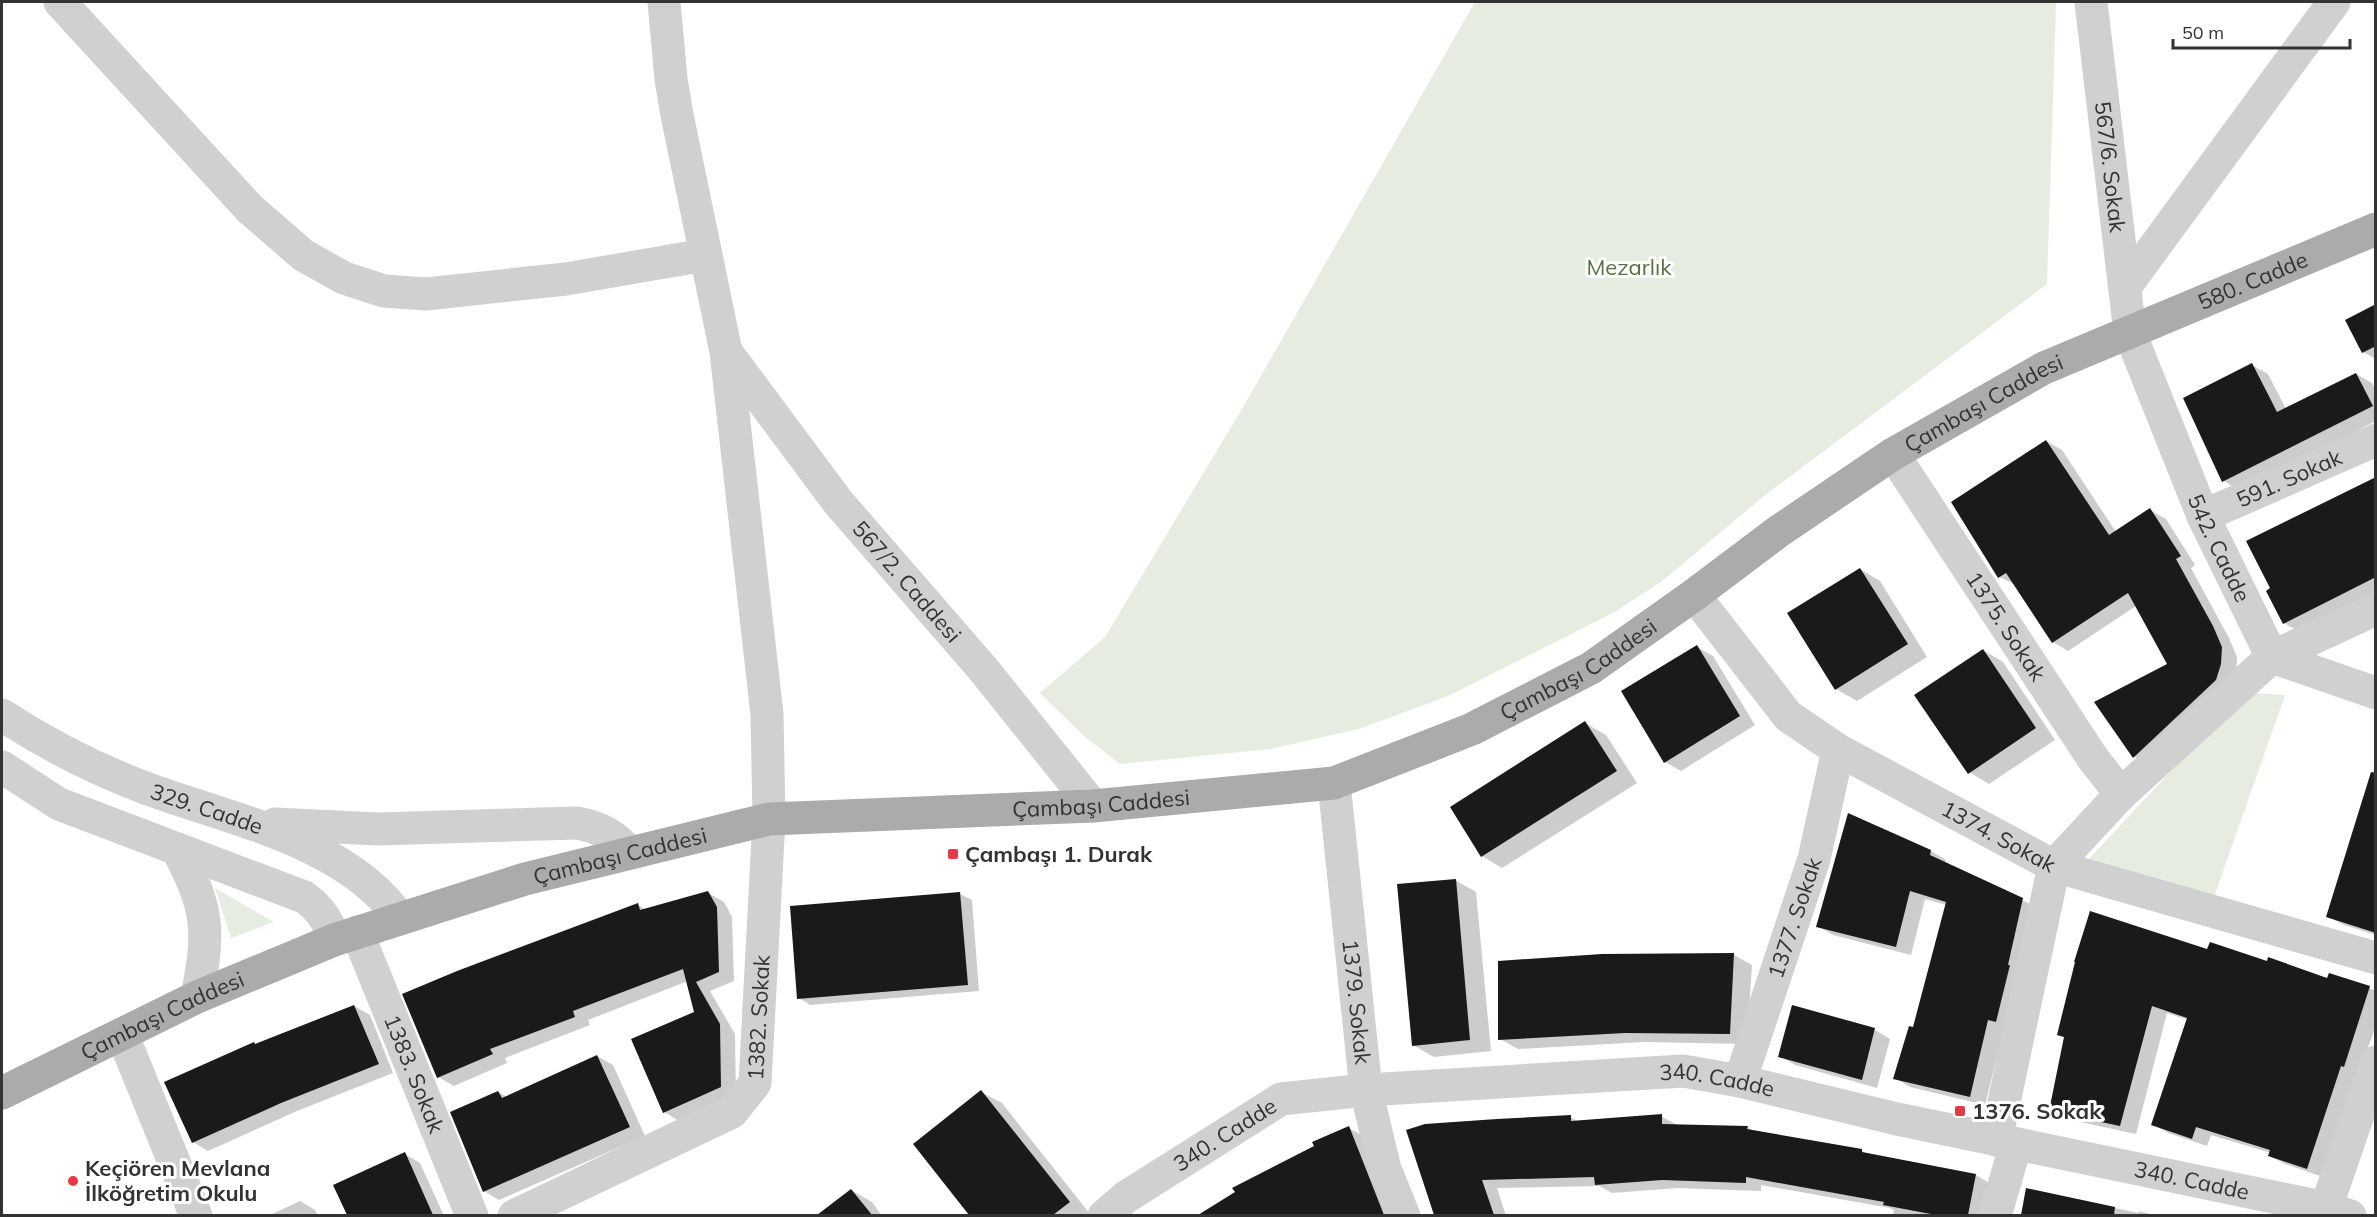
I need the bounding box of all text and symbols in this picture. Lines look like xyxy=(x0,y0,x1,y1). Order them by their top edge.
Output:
scale bar xyxy=(2173,12,2350,50)
text: 50 m xyxy=(2182,21,2224,44)
street label: 567/6. Sokak xyxy=(2089,100,2132,235)
street label: 580. Cadde xyxy=(2193,245,2312,316)
park label: Mezarlık xyxy=(1586,253,1672,281)
street label: Çambaşı Caddesi xyxy=(1899,348,2067,459)
street label: 591. Sokak xyxy=(2232,442,2347,514)
street label: 542. Cadde xyxy=(2182,490,2257,607)
street label: 567/2. Caddesi xyxy=(846,515,967,648)
street label: 1375. Sokak xyxy=(1960,566,2053,687)
street label: Çambaşı Caddesi xyxy=(1495,612,1662,726)
street label: 329. Cadde xyxy=(147,777,267,841)
street label: Çambaşı Caddesi xyxy=(1012,783,1191,823)
street label: 1374. Sokak xyxy=(1937,794,2061,879)
street label: Çambaşı Caddesi xyxy=(530,821,710,891)
place label: Çambaşı 1. Durak xyxy=(965,840,1153,868)
marker: Çambaşı 1. Durak xyxy=(946,847,960,861)
street label: 1377. Sokak xyxy=(1761,853,1828,982)
street label: 1379. Sokak xyxy=(1336,938,1377,1066)
street label: 1382. Sokak xyxy=(741,954,776,1081)
street label: Çambaşı Caddesi xyxy=(76,965,248,1066)
street label: 1383. Sokak xyxy=(378,1010,451,1138)
street label: 340. Cadde xyxy=(1658,1057,1777,1103)
street label: 340. Cadde xyxy=(1168,1092,1282,1178)
place label: 1376. Sokak xyxy=(1972,1097,2102,1125)
marker: 1376. Sokak xyxy=(1953,1104,1967,1118)
place label: Keçiören Mevlana İlköğretim Okulu xyxy=(85,1154,270,1207)
street label: 340. Cadde xyxy=(2132,1155,2252,1206)
marker: Keçiören Mevlana İlköğretim Okulu xyxy=(66,1174,80,1188)

